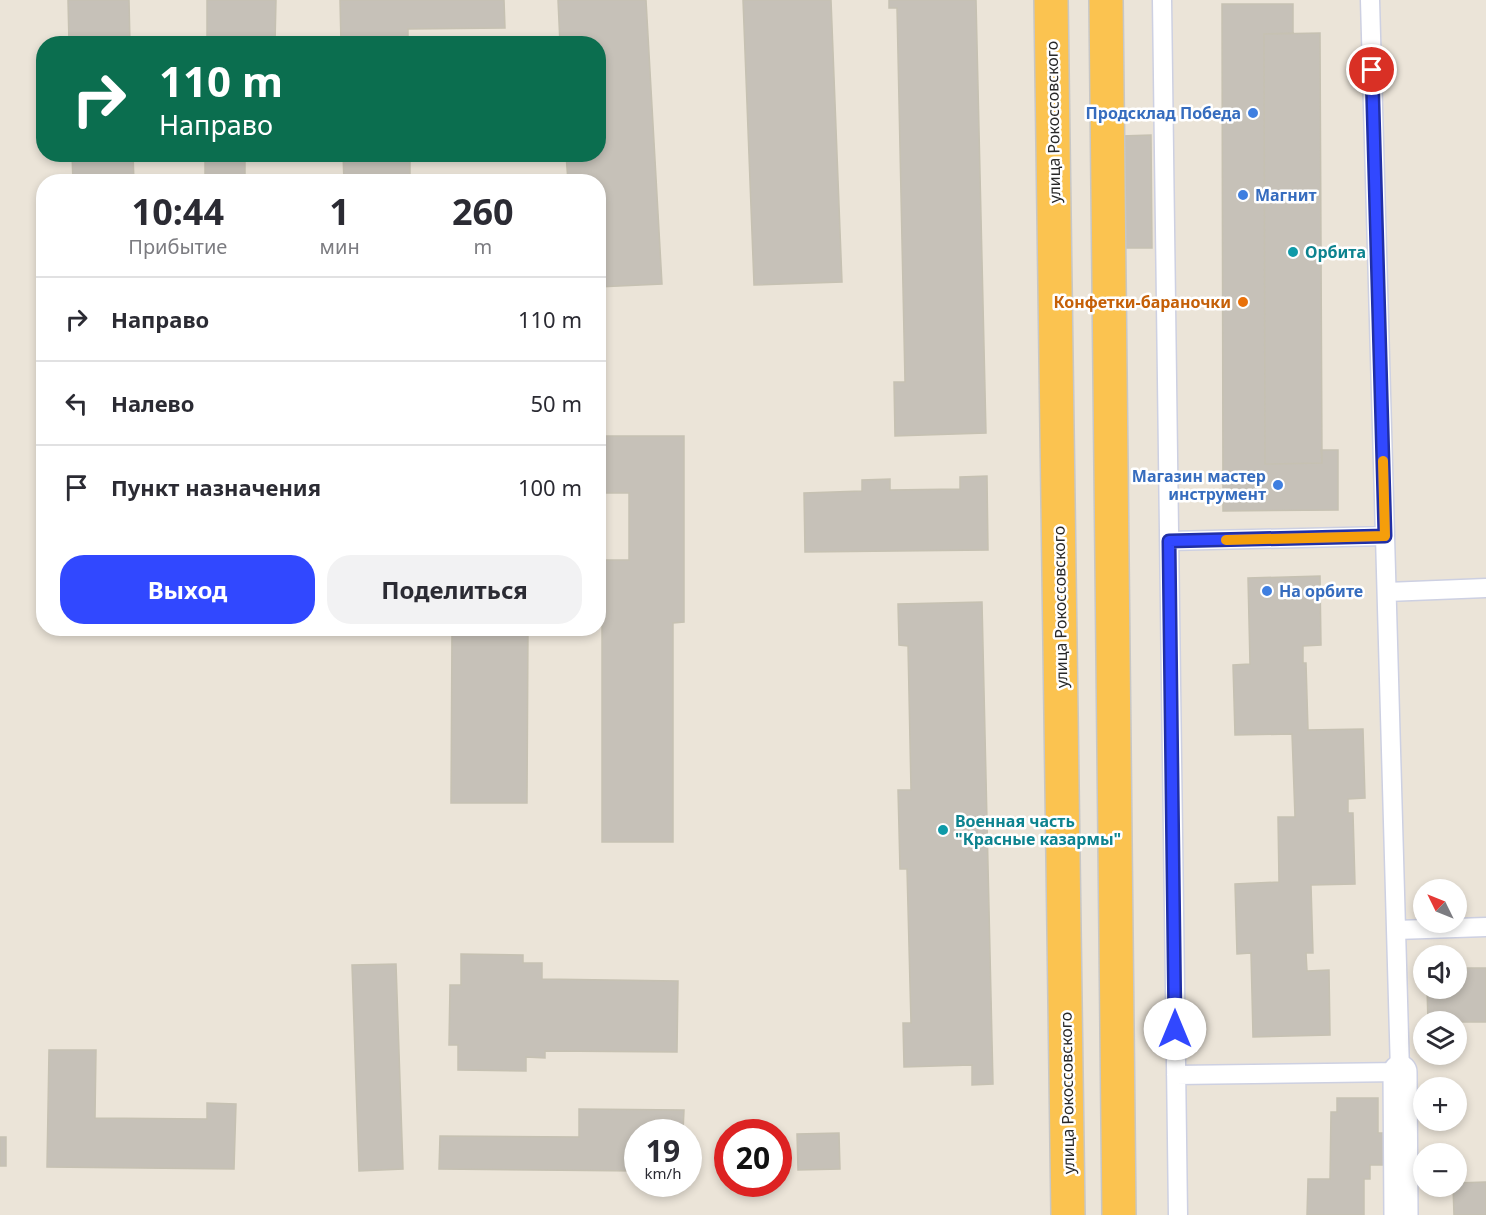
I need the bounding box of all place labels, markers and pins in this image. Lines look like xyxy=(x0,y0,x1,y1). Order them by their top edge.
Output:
pin xyxy=(1346,44,1397,95)
place label: Продсклад Победа xyxy=(1086,102,1241,124)
marker: Продсклад Победа xyxy=(1246,106,1260,120)
place label: Магнит xyxy=(1255,184,1317,206)
marker: Магнит xyxy=(1236,188,1250,202)
place label: Орбита xyxy=(1305,241,1366,263)
marker: Орбита xyxy=(1286,245,1300,259)
place label: Конфетки-бараночки xyxy=(1053,291,1231,313)
marker: Конфетки-бараночки xyxy=(1236,295,1250,309)
place label: Магазин мастер инструмент xyxy=(1132,465,1266,505)
marker: Магазин мастер инструмент xyxy=(1271,478,1285,492)
place label: На орбите xyxy=(1279,580,1363,602)
marker: На орбите xyxy=(1260,584,1274,598)
place label: Военная часть "Красные казармы" xyxy=(955,810,1121,850)
marker: Военная часть "Красные казармы" xyxy=(936,823,950,837)

